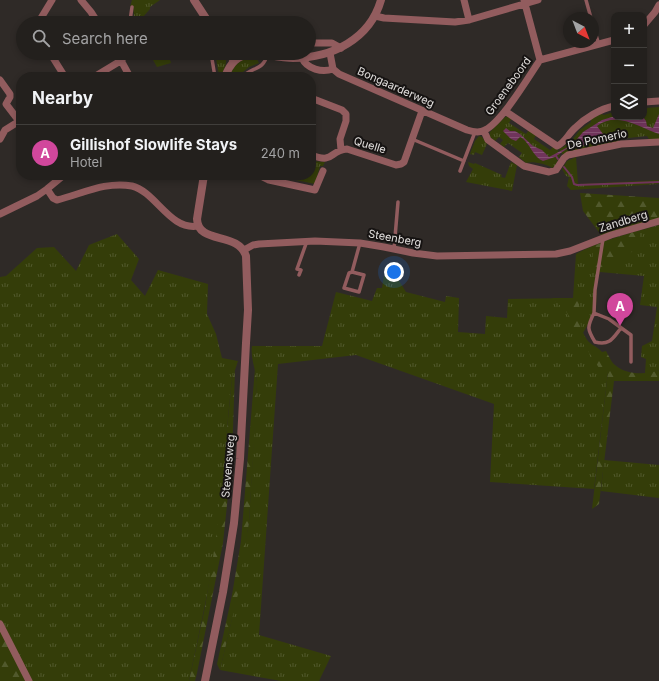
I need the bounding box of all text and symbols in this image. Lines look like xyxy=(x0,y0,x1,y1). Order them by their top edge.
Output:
north arrow xyxy=(563,12,599,48)
map controls xyxy=(611,12,647,120)
button: + xyxy=(611,12,647,48)
search box xyxy=(16,16,316,60)
icon: search xyxy=(30,27,52,49)
text: Search here xyxy=(62,29,148,48)
button: − xyxy=(611,48,647,84)
street label: Groeneboord xyxy=(482,54,534,118)
street label: Bongaarderweg xyxy=(355,64,437,110)
button: layers xyxy=(611,84,647,120)
text: Nearby xyxy=(32,88,93,108)
street label: De Pomerio xyxy=(566,126,628,152)
street label: Quelle xyxy=(352,133,388,157)
text: Gillishof Slowlife Stays xyxy=(70,135,237,154)
text: A xyxy=(40,145,50,161)
text: 240 m xyxy=(261,145,300,161)
text: Hotel xyxy=(70,154,102,170)
street label: Zandberg xyxy=(597,207,649,235)
street label: Steenberg xyxy=(367,226,423,250)
your location xyxy=(384,262,404,282)
pin: A xyxy=(607,293,633,326)
street label: Stevensweg xyxy=(218,434,238,498)

